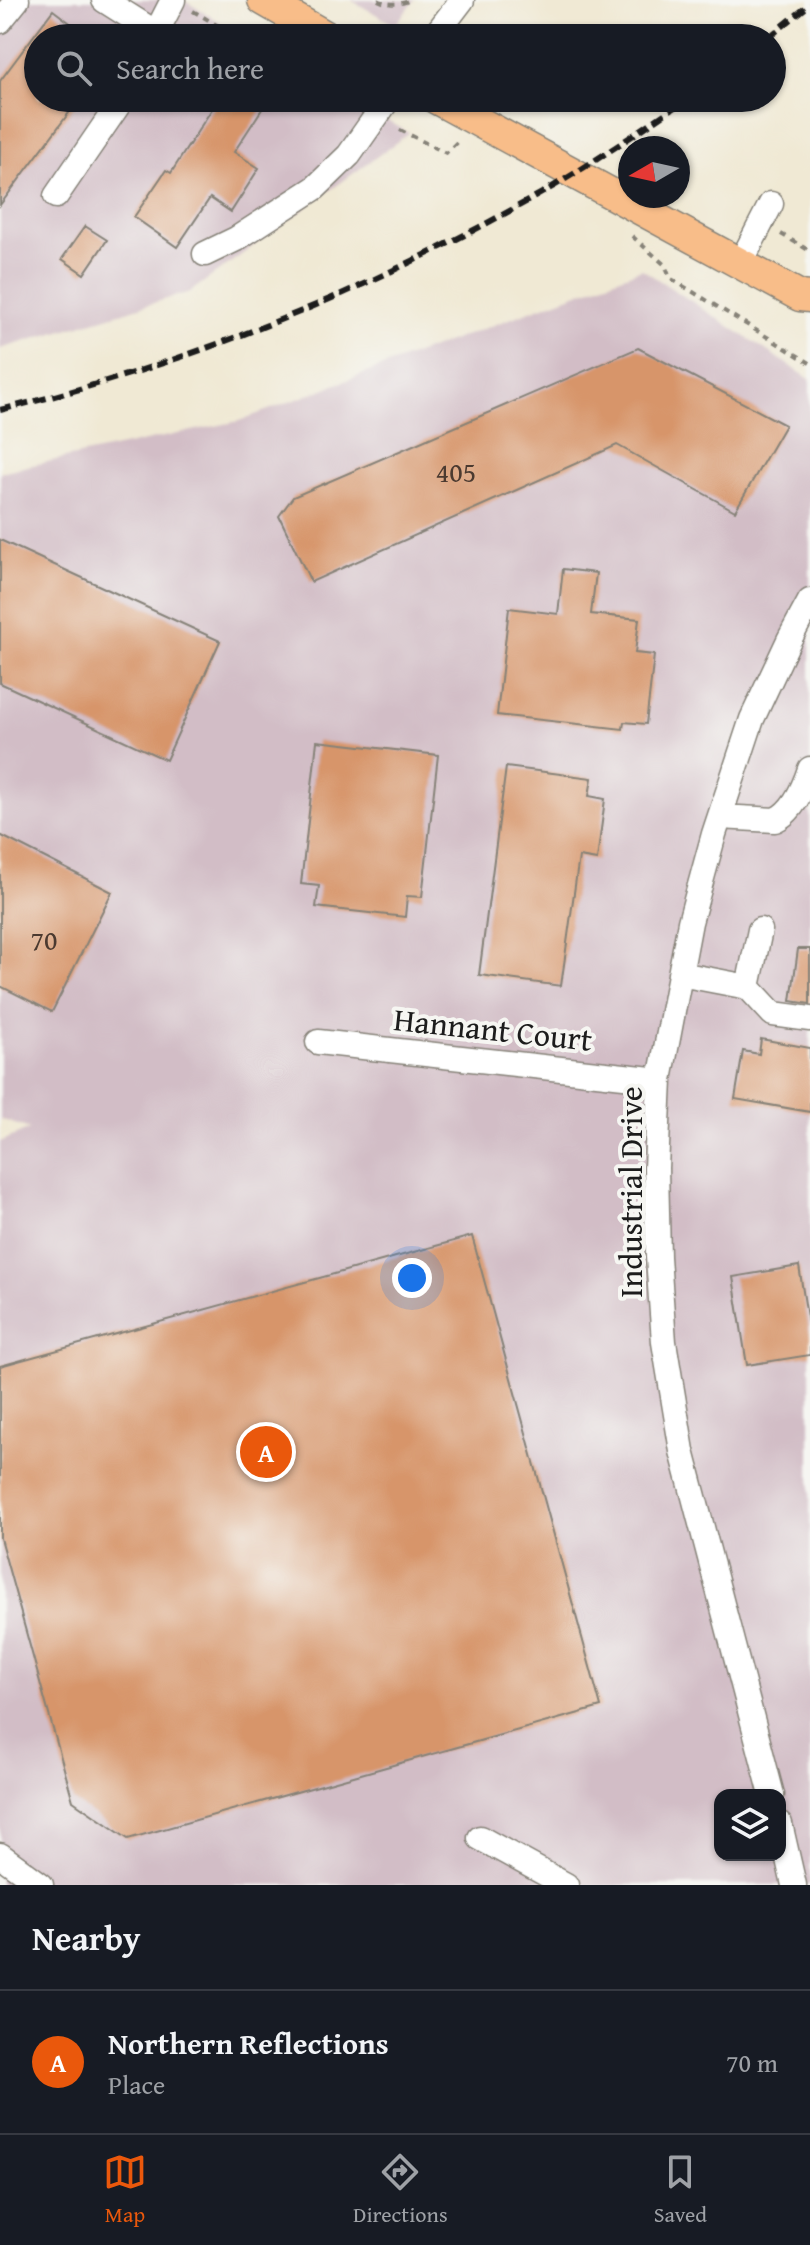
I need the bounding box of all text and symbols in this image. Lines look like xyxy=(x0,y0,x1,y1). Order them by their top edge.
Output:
search box xyxy=(24,24,786,112)
icon: search xyxy=(52,46,96,90)
text: Search here xyxy=(116,46,264,90)
north arrow xyxy=(618,136,690,208)
house number: 405 xyxy=(436,451,476,492)
house number: 70 xyxy=(31,919,57,960)
street label: Hannant Court xyxy=(391,995,595,1063)
street label: Industrial Drive xyxy=(607,1086,654,1298)
your location xyxy=(392,1258,432,1298)
pin: A xyxy=(240,1422,292,1482)
map controls xyxy=(714,1789,786,1861)
button: layers xyxy=(714,1789,786,1861)
text: Nearby xyxy=(32,1913,141,1962)
text: Northern Reflections xyxy=(108,2021,389,2065)
text: A xyxy=(50,2043,66,2082)
text: 70 m xyxy=(726,2043,778,2082)
text: Place xyxy=(108,2065,165,2104)
tab: Map xyxy=(103,2150,147,2230)
tab: Directions xyxy=(353,2150,448,2230)
tab: Saved xyxy=(654,2150,707,2230)

